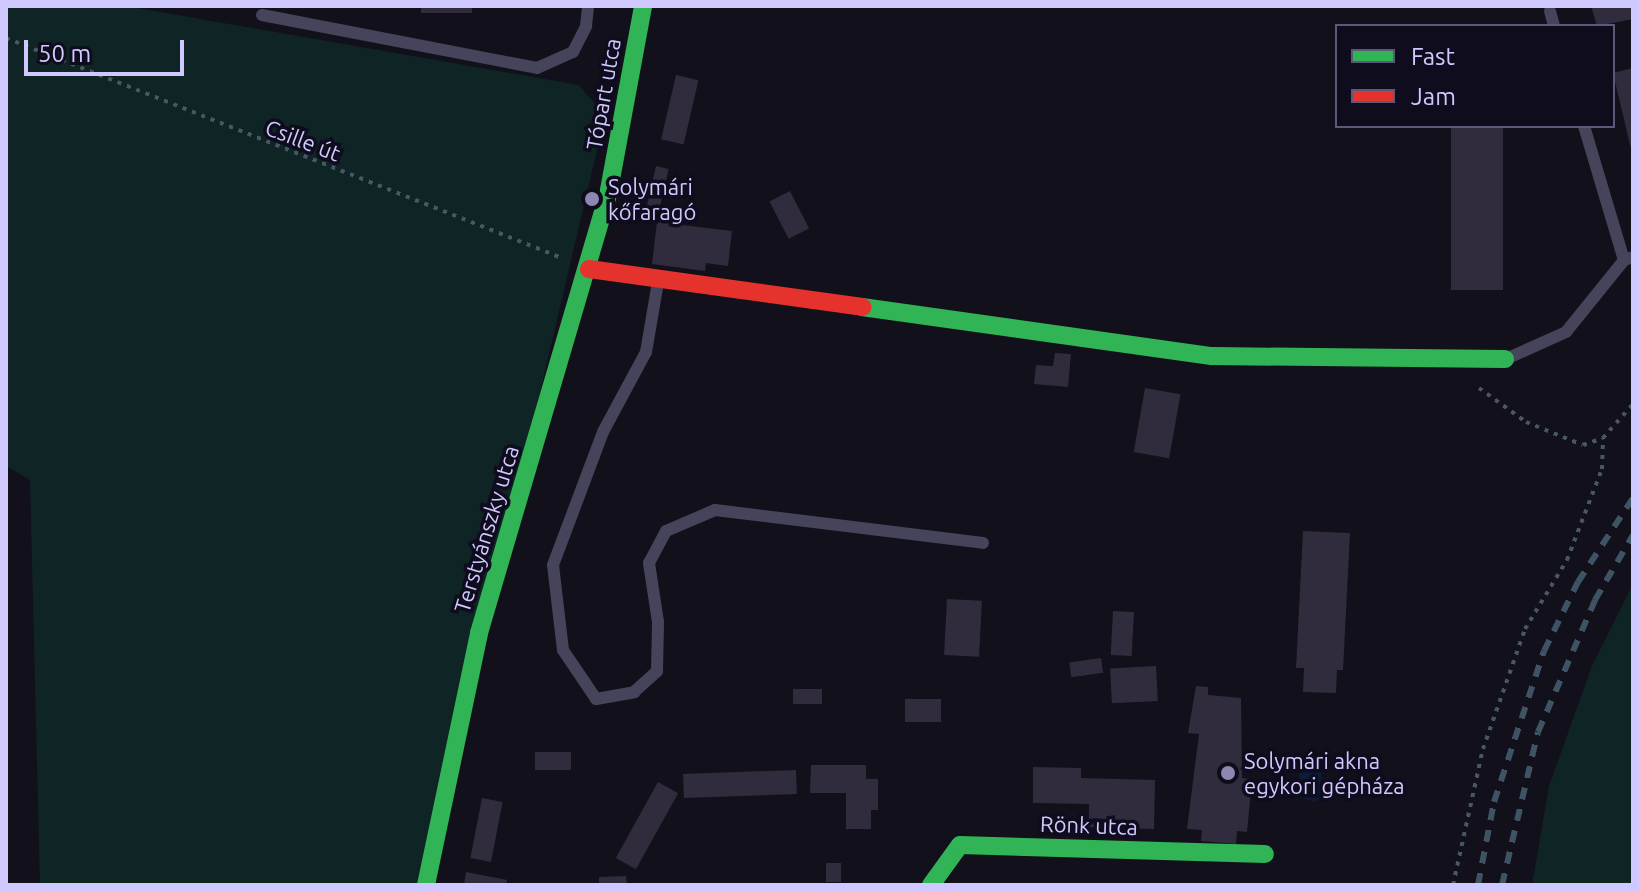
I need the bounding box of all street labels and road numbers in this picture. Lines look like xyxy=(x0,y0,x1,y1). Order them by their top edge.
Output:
street label: Tópart utca xyxy=(580,36,626,152)
street label: Csille út xyxy=(262,114,344,166)
street label: Terstyánszky utca xyxy=(448,442,524,616)
street label: Rönk utca xyxy=(1040,810,1138,840)

